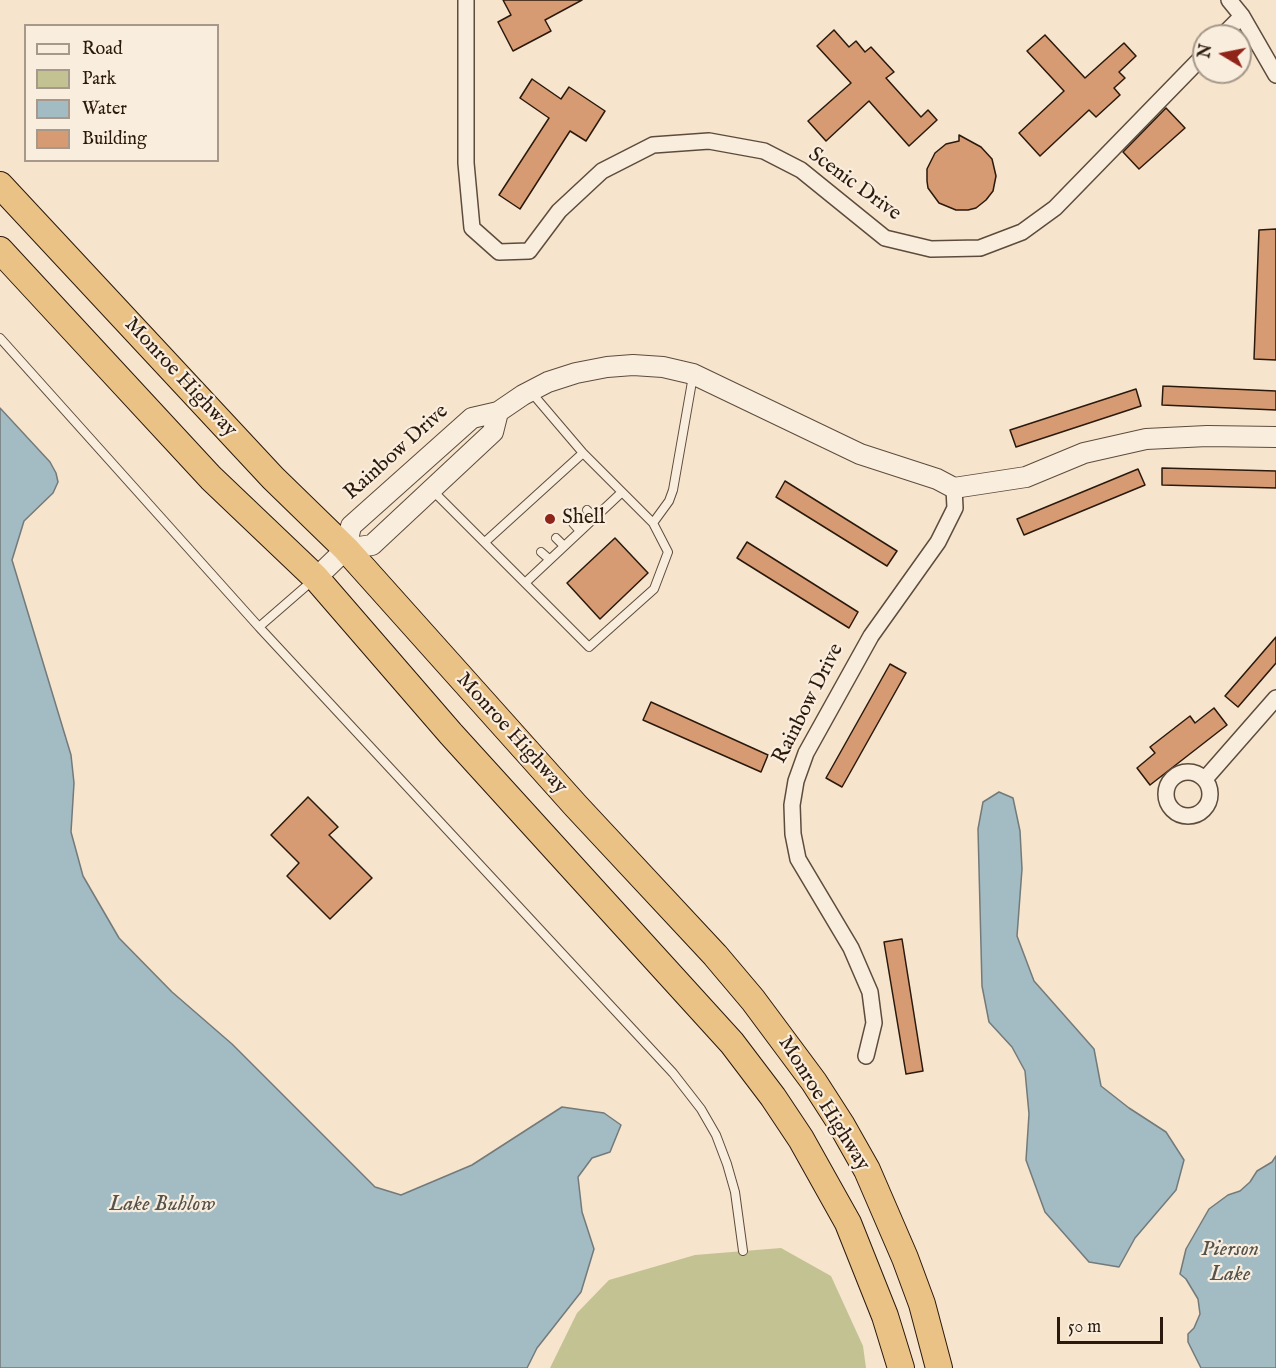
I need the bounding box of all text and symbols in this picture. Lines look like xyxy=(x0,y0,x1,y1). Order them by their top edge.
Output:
legend xyxy=(24,24,219,162)
north arrow xyxy=(1192,24,1252,84)
text: Road xyxy=(82,38,123,61)
text: N xyxy=(1195,43,1217,60)
text: Park xyxy=(82,68,116,91)
text: Water xyxy=(82,98,127,121)
text: Building xyxy=(82,128,147,151)
street label: Scenic Drive xyxy=(803,143,905,227)
street label: Monroe Highway xyxy=(118,313,242,443)
street label: Rainbow Drive xyxy=(340,400,454,506)
place label: Shell xyxy=(562,506,605,532)
marker: Shell xyxy=(543,512,557,526)
street label: Rainbow Drive xyxy=(768,640,850,768)
street label: Monroe Highway xyxy=(450,668,572,800)
street label: Monroe Highway xyxy=(771,1032,875,1176)
water label: Lake Buhlow xyxy=(109,1192,215,1218)
water label: Pierson Lake xyxy=(1201,1237,1259,1288)
scale bar xyxy=(1060,1305,1166,1343)
text: 50 m xyxy=(1068,1316,1101,1339)

